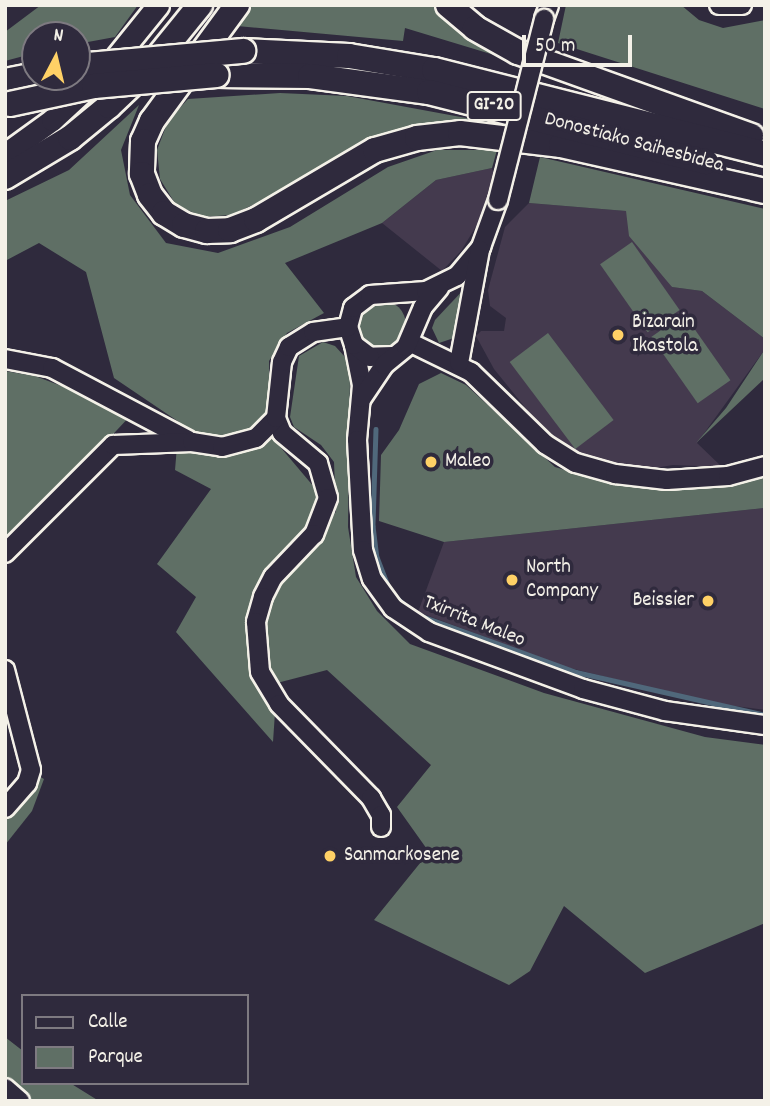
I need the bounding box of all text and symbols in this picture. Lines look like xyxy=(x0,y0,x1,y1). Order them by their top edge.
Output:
north arrow xyxy=(21,21,91,91)
scale bar xyxy=(525,21,635,65)
text: N xyxy=(52,23,65,51)
text: 50 m xyxy=(535,32,575,62)
road number: GI-20 xyxy=(466,90,522,122)
street label: Donostiako Saihesbidea xyxy=(541,107,727,179)
place label: Bizarain Ikastola xyxy=(632,310,698,360)
marker: Bizarain Ikastola xyxy=(610,327,626,343)
place label: Maleo xyxy=(445,449,491,475)
marker: Maleo xyxy=(423,454,439,470)
place label: North Company xyxy=(526,555,598,605)
marker: North Company xyxy=(504,572,520,588)
place label: Beissier xyxy=(632,588,694,614)
street label: Txirrita Maleo xyxy=(419,590,529,654)
marker: Beissier xyxy=(700,593,716,609)
place label: Sanmarkosene xyxy=(344,843,460,869)
marker: Sanmarkosene xyxy=(322,848,338,864)
legend xyxy=(21,994,248,1085)
text: Calle xyxy=(88,1008,127,1038)
text: Parque xyxy=(88,1043,143,1073)

